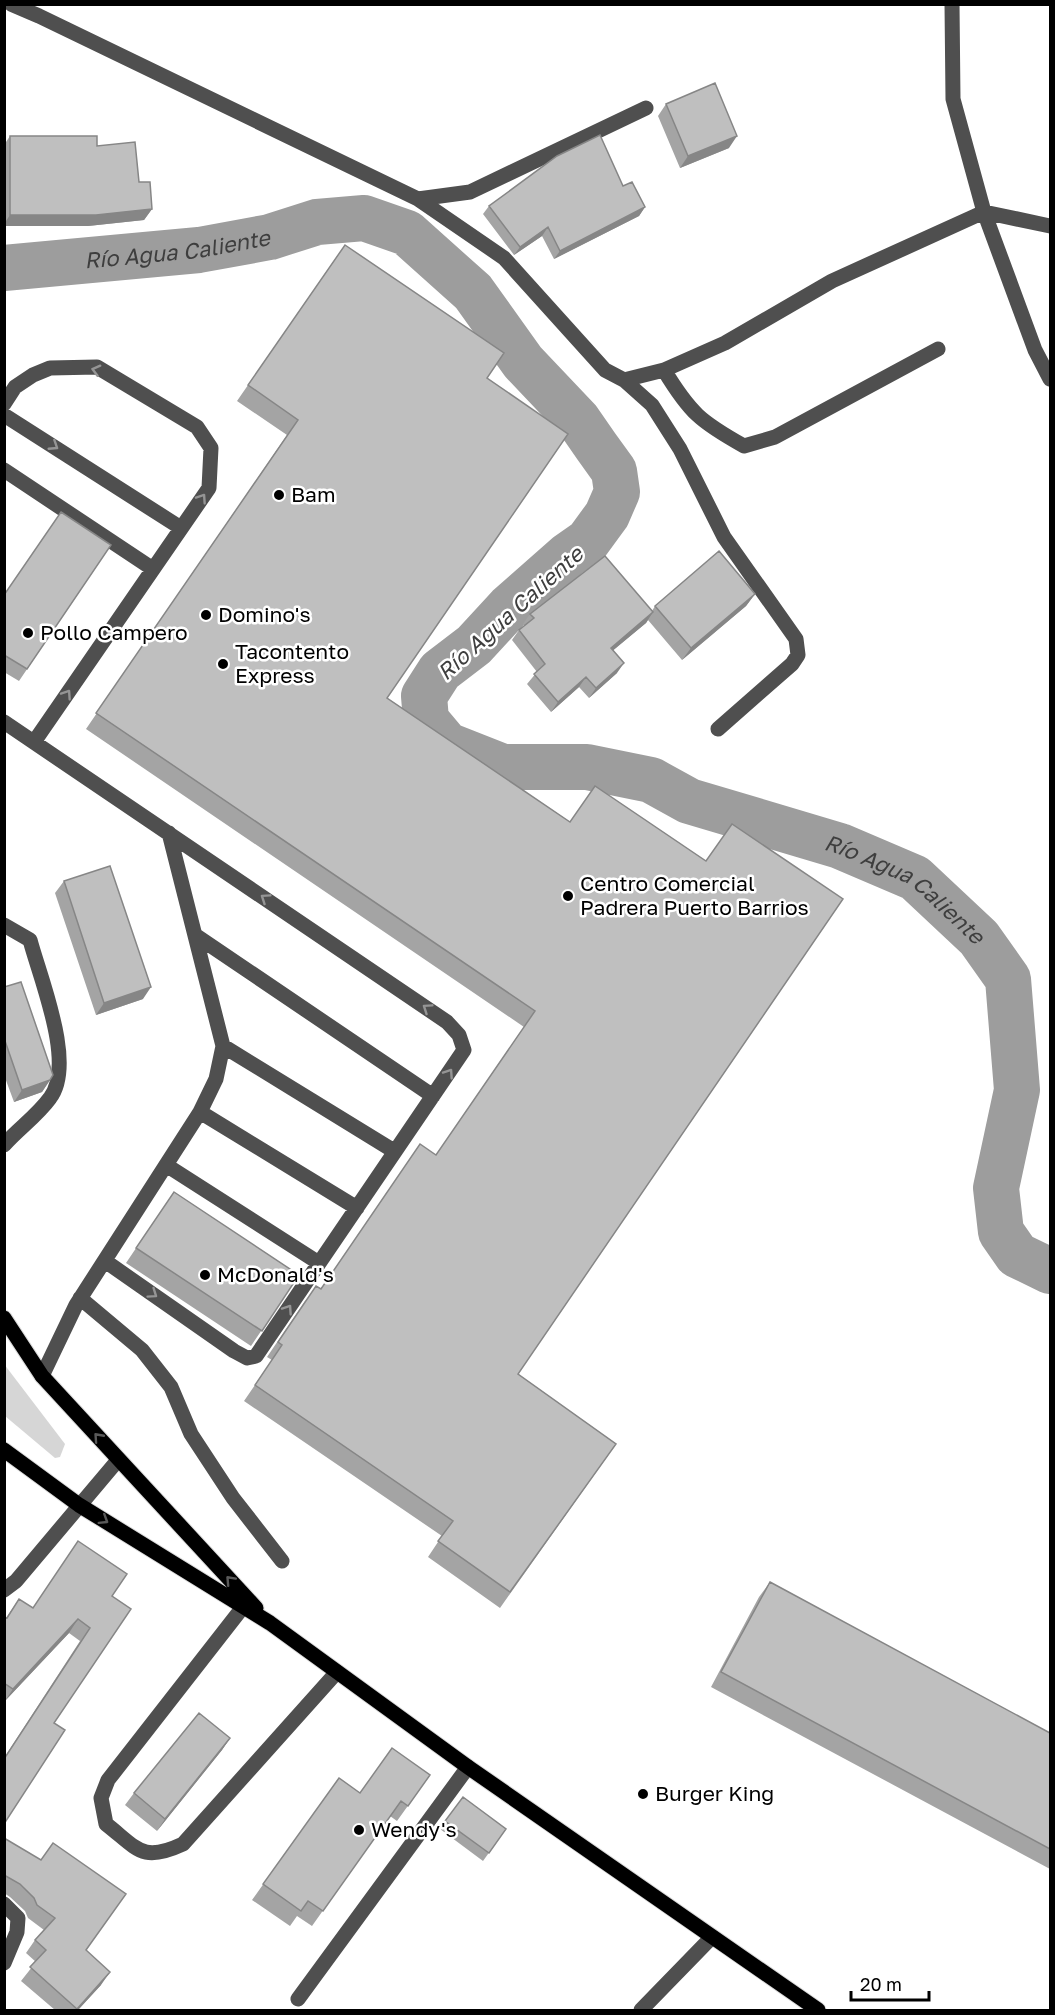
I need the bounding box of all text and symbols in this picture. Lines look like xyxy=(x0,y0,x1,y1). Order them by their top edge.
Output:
water label: Río Agua Caliente xyxy=(83,223,274,274)
one-way arrow xyxy=(91,364,101,377)
one-way arrow xyxy=(48,439,58,451)
place label: Bam xyxy=(291,481,336,507)
marker: Bam xyxy=(272,488,286,502)
one-way arrow xyxy=(194,494,205,505)
water label: Río Agua Caliente xyxy=(431,539,590,685)
place label: Domino's xyxy=(218,601,311,627)
marker: Domino's xyxy=(199,608,213,622)
place label: Pollo Campero xyxy=(40,619,188,645)
marker: Pollo Campero xyxy=(21,626,35,640)
place label: Tacontento Express xyxy=(235,638,349,688)
marker: Tacontento Express xyxy=(216,657,230,671)
one-way arrow xyxy=(60,689,71,700)
water label: Río Agua Caliente xyxy=(822,828,992,951)
place label: Centro Comercial Padrera Puerto Barrios xyxy=(580,870,809,920)
marker: Centro Comercial Padrera Puerto Barrios xyxy=(561,889,575,903)
one-way arrow xyxy=(261,895,272,906)
one-way arrow xyxy=(422,1004,433,1015)
one-way arrow xyxy=(442,1069,453,1080)
place label: McDonald's xyxy=(217,1261,334,1287)
marker: McDonald's xyxy=(198,1268,212,1282)
one-way arrow xyxy=(146,1287,157,1298)
one-way arrow xyxy=(280,1305,291,1316)
one-way arrow xyxy=(94,1433,105,1444)
one-way arrow xyxy=(98,1513,108,1525)
one-way arrow xyxy=(226,1577,237,1587)
place label: Burger King xyxy=(655,1780,774,1806)
marker: Burger King xyxy=(636,1787,650,1801)
place label: Wendy's xyxy=(371,1816,457,1842)
marker: Wendy's xyxy=(352,1823,366,1837)
scale bar xyxy=(851,1964,929,2002)
text: 20 m xyxy=(860,1973,902,1995)

